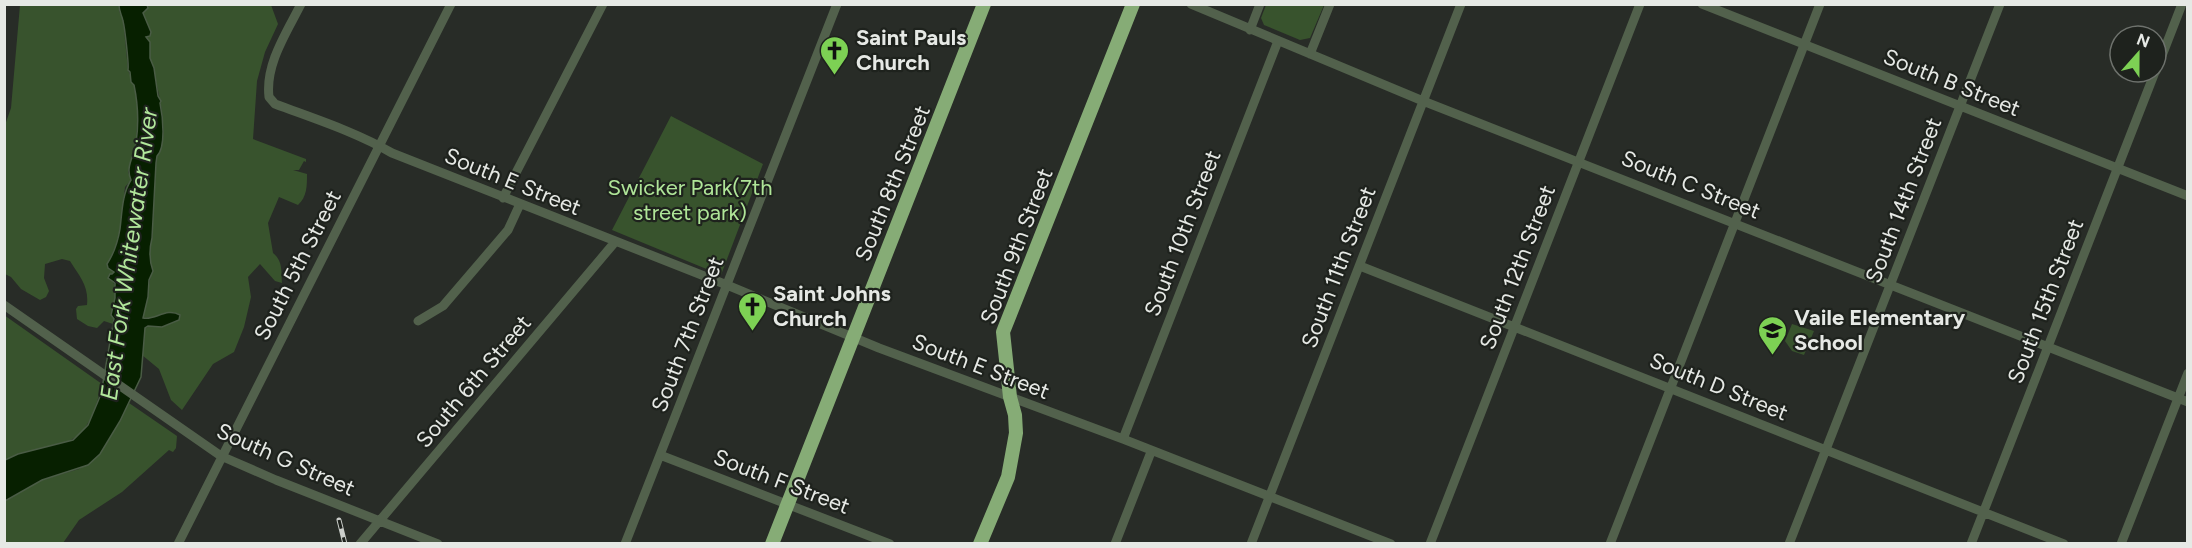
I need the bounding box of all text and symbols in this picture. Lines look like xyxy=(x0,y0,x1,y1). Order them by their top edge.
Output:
place label: Saint Pauls Church xyxy=(856,24,966,76)
north arrow xyxy=(2108,24,2168,84)
text: N xyxy=(2134,29,2152,52)
church icon: Saint Pauls Church xyxy=(819,34,851,76)
street label: South B Street xyxy=(1880,43,2024,122)
street label: South 8th Street xyxy=(849,101,936,265)
water label: East Fork Whitewater River xyxy=(94,105,164,402)
street label: South 14th Street xyxy=(1860,114,1947,287)
street label: South E Street xyxy=(441,142,585,221)
street label: South C Street xyxy=(1617,144,1764,225)
street label: South 10th Street xyxy=(1138,146,1226,320)
street label: South 9th Street xyxy=(974,164,1059,328)
park label: Swicker Park(7th street park) xyxy=(607,174,773,226)
street label: South 12th Street xyxy=(1474,181,1561,353)
street label: South 11th Street xyxy=(1295,183,1382,352)
street label: South 5th Street xyxy=(248,186,347,345)
street label: South 15th Street xyxy=(2002,215,2089,387)
street label: South 7th Street xyxy=(645,253,729,416)
place label: Saint Johns Church xyxy=(773,280,891,332)
church icon: Saint Johns Church xyxy=(736,290,768,332)
place label: Vaile Elementary School xyxy=(1794,304,1965,356)
street label: South 6th Street xyxy=(410,310,537,453)
school or university icon: Vaile Elementary School xyxy=(1757,314,1789,356)
street label: South E Street xyxy=(908,328,1053,405)
street label: South D Street xyxy=(1646,346,1792,426)
street label: South G Street xyxy=(213,417,359,502)
street label: South F Street xyxy=(710,443,854,520)

